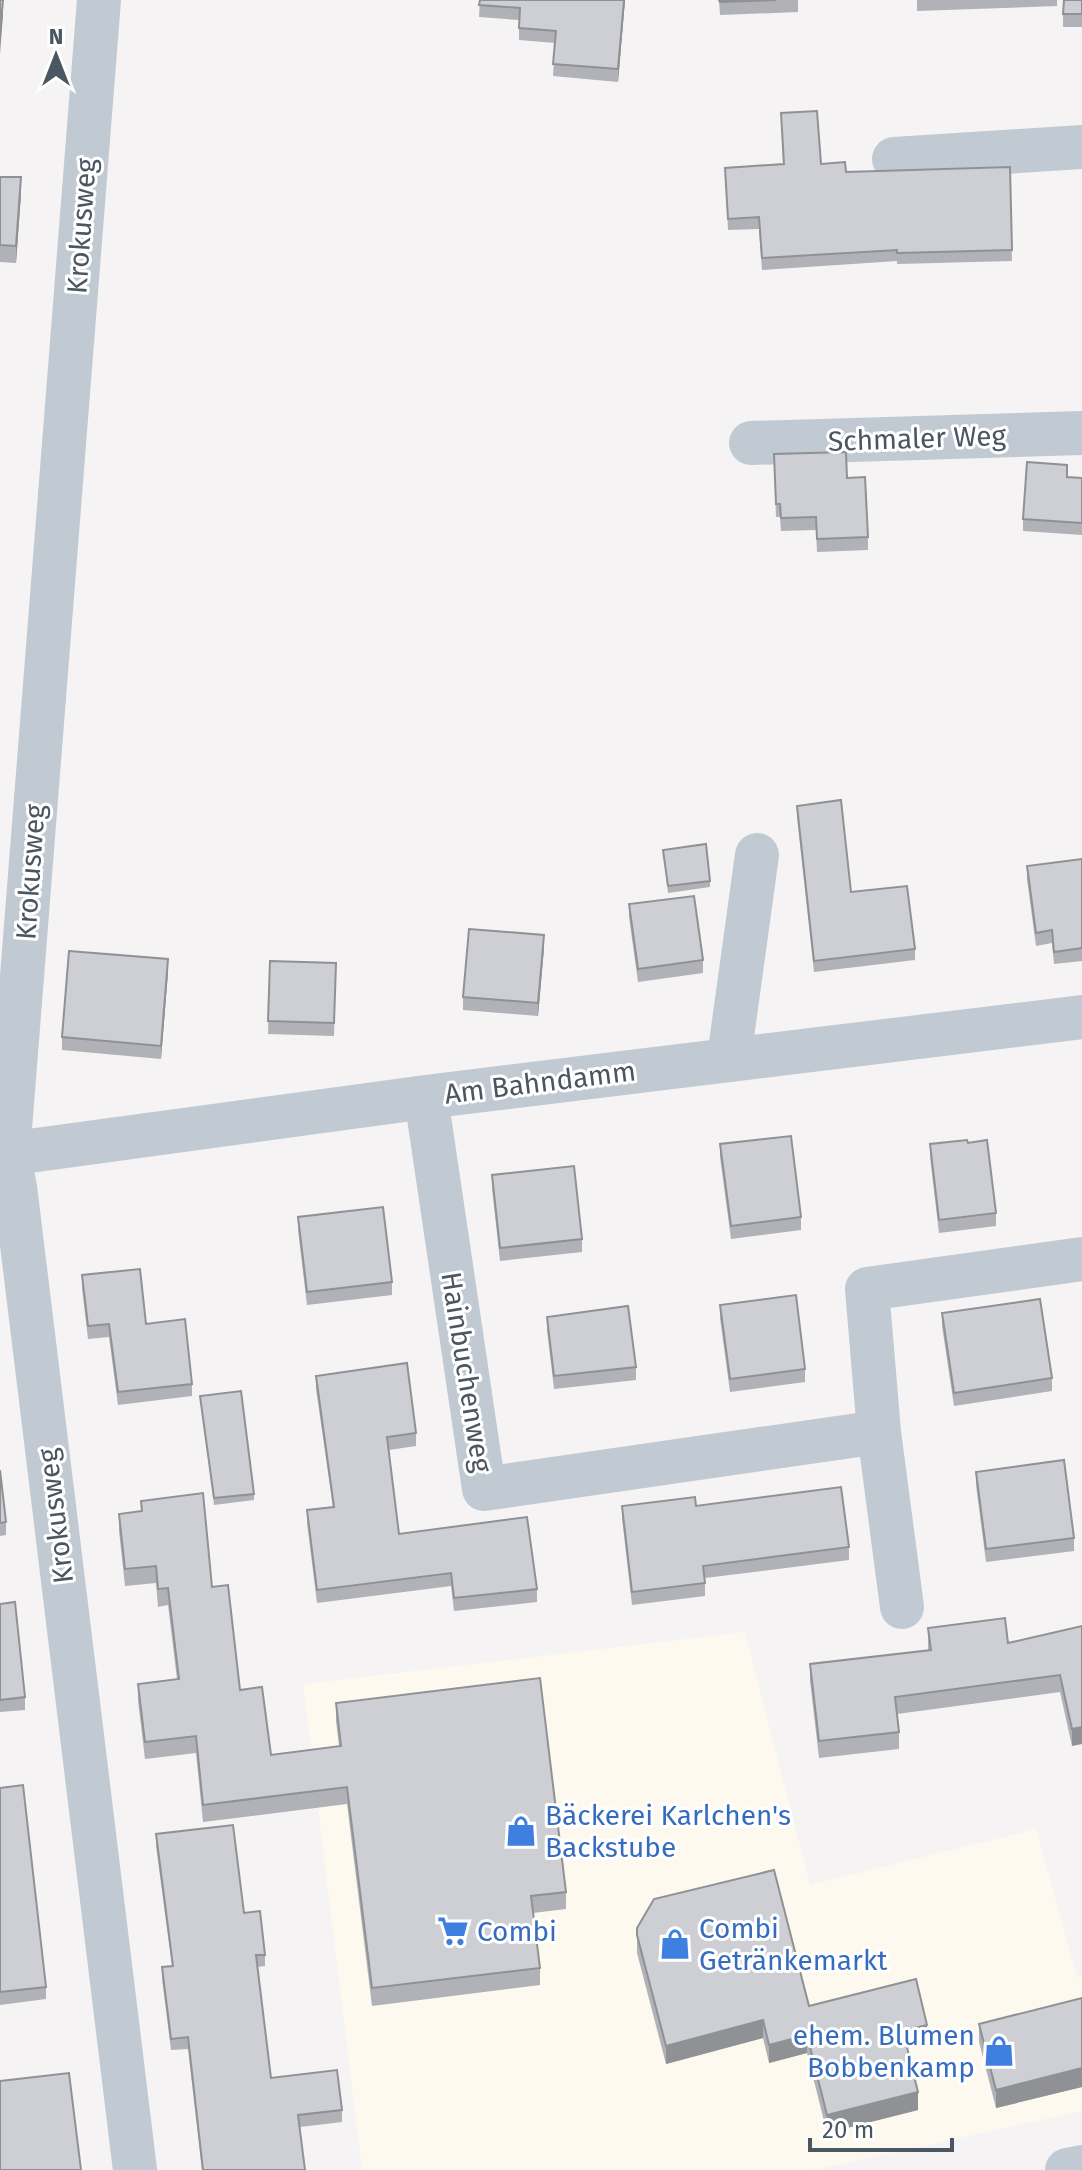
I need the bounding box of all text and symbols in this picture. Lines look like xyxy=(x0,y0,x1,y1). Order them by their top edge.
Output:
north arrow xyxy=(16,16,96,96)
text: N xyxy=(49,23,63,50)
street label: Krokusweg xyxy=(60,157,103,295)
street label: Schmaler Weg xyxy=(827,419,1007,458)
street label: Krokusweg xyxy=(9,803,52,941)
street label: Am Bahndamm xyxy=(443,1054,638,1111)
street label: Hainbuchenweg xyxy=(434,1269,499,1475)
street label: Krokusweg xyxy=(31,1446,80,1585)
place label: Bäckerei Karlchen's Backstube xyxy=(545,1799,791,1864)
shop icon: Bäckerei Karlchen's Backstube xyxy=(504,1814,538,1848)
place label: Combi Getränkemarkt xyxy=(699,1912,888,1977)
supermarket icon: Combi xyxy=(436,1914,470,1948)
place label: Combi xyxy=(477,1915,557,1948)
shop icon: Combi Getränkemarkt xyxy=(658,1927,692,1961)
place label: ehem. Blumen Bobbenkamp xyxy=(793,2019,975,2084)
shop icon: ehem. Blumen Bobbenkamp xyxy=(982,2034,1016,2068)
scale bar xyxy=(810,2102,952,2152)
text: 20 m xyxy=(822,2116,874,2144)

